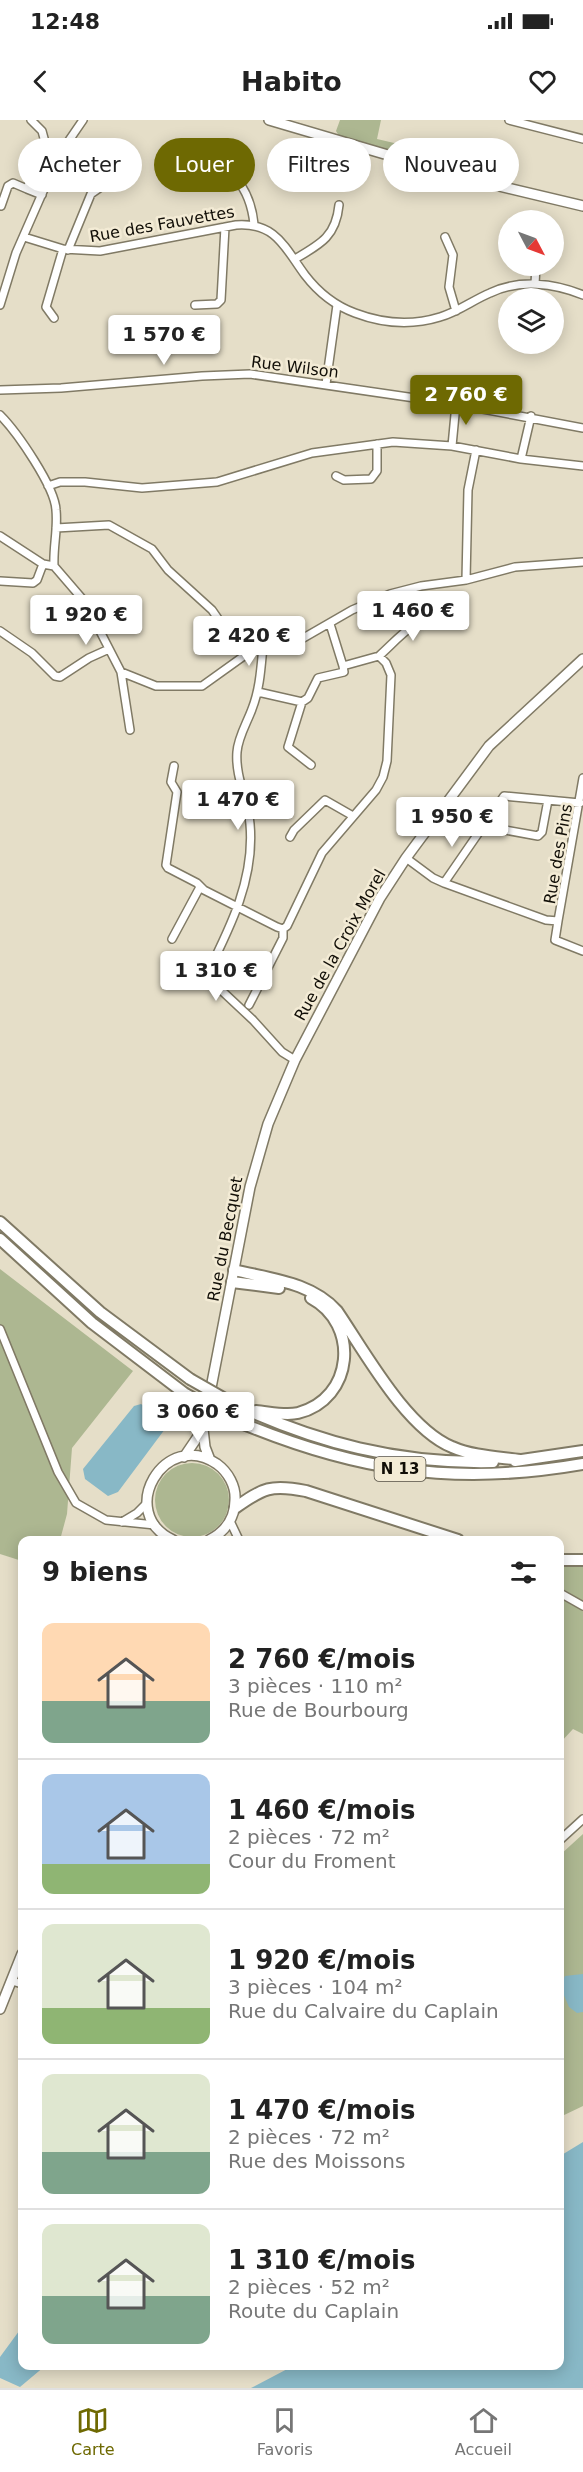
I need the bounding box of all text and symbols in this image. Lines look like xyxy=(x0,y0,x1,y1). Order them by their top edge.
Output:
text: 12:48 xyxy=(30,9,100,34)
icon: back xyxy=(24,65,57,98)
icon: heart xyxy=(526,65,559,98)
text: Habito xyxy=(241,66,342,97)
chip: Acheter xyxy=(18,138,142,192)
chip: Louer xyxy=(154,138,255,192)
chip: Filtres xyxy=(267,138,371,192)
chip: Nouveau xyxy=(383,138,519,192)
street label: Rue des Fauvettes xyxy=(88,202,236,246)
north arrow xyxy=(498,210,564,276)
map controls xyxy=(498,210,564,354)
button: layers xyxy=(498,288,564,354)
pin: 1 570 € xyxy=(109,315,219,366)
text: 1 570 € xyxy=(122,322,206,346)
street label: Rue Wilson xyxy=(250,352,340,382)
pin: 2 760 € xyxy=(411,375,521,426)
text: 2 760 € xyxy=(424,382,508,406)
pin: 1 460 € xyxy=(358,591,468,642)
pin: 1 920 € xyxy=(31,595,141,646)
text: 1 460 € xyxy=(371,598,455,622)
text: 1 920 € xyxy=(44,602,128,626)
pin: 2 420 € xyxy=(194,616,304,667)
text: 2 420 € xyxy=(207,623,291,647)
pin: 1 470 € xyxy=(183,780,293,831)
text: 1 470 € xyxy=(196,787,280,811)
pin: 1 950 € xyxy=(397,797,507,848)
street label: Rue des Pins xyxy=(540,803,576,905)
text: 1 950 € xyxy=(410,804,494,828)
street label: Rue de la Croix Morel xyxy=(290,866,390,1024)
pin: 1 310 € xyxy=(161,951,271,1002)
text: 1 310 € xyxy=(174,958,258,982)
street label: Rue du Becquet xyxy=(204,1175,246,1303)
pin: 3 060 € xyxy=(143,1392,253,1443)
text: 3 060 € xyxy=(156,1399,240,1423)
road number: N 13 xyxy=(374,1457,426,1481)
icon: filters xyxy=(507,1556,540,1589)
text: 9 biens xyxy=(42,1557,148,1587)
text: 2 760 €/mois xyxy=(228,1644,415,1674)
icon: home xyxy=(90,1647,162,1719)
text: 3 pièces · 110 m² xyxy=(228,1674,402,1698)
text: Rue de Bourbourg xyxy=(228,1698,409,1722)
text: 1 460 €/mois xyxy=(228,1795,415,1825)
icon: home xyxy=(90,1798,162,1870)
text: 2 pièces · 72 m² xyxy=(228,1825,390,1849)
text: Cour du Froment xyxy=(228,1849,396,1873)
text: 1 920 €/mois xyxy=(228,1945,415,1975)
icon: home xyxy=(90,1948,162,2020)
text: 3 pièces · 104 m² xyxy=(228,1975,402,1999)
text: Rue du Calvaire du Caplain xyxy=(228,1999,499,2023)
text: 1 470 €/mois xyxy=(228,2095,415,2125)
icon: home xyxy=(90,2098,162,2170)
text: 2 pièces · 72 m² xyxy=(228,2125,390,2149)
text: Rue des Moissons xyxy=(228,2149,405,2173)
text: 1 310 €/mois xyxy=(228,2245,415,2275)
icon: home xyxy=(90,2248,162,2320)
text: 2 pièces · 52 m² xyxy=(228,2275,390,2299)
text: Route du Caplain xyxy=(228,2299,399,2323)
tab: Carte xyxy=(71,2404,115,2459)
tab: Favoris xyxy=(257,2404,313,2459)
tab: Accueil xyxy=(455,2404,512,2459)

